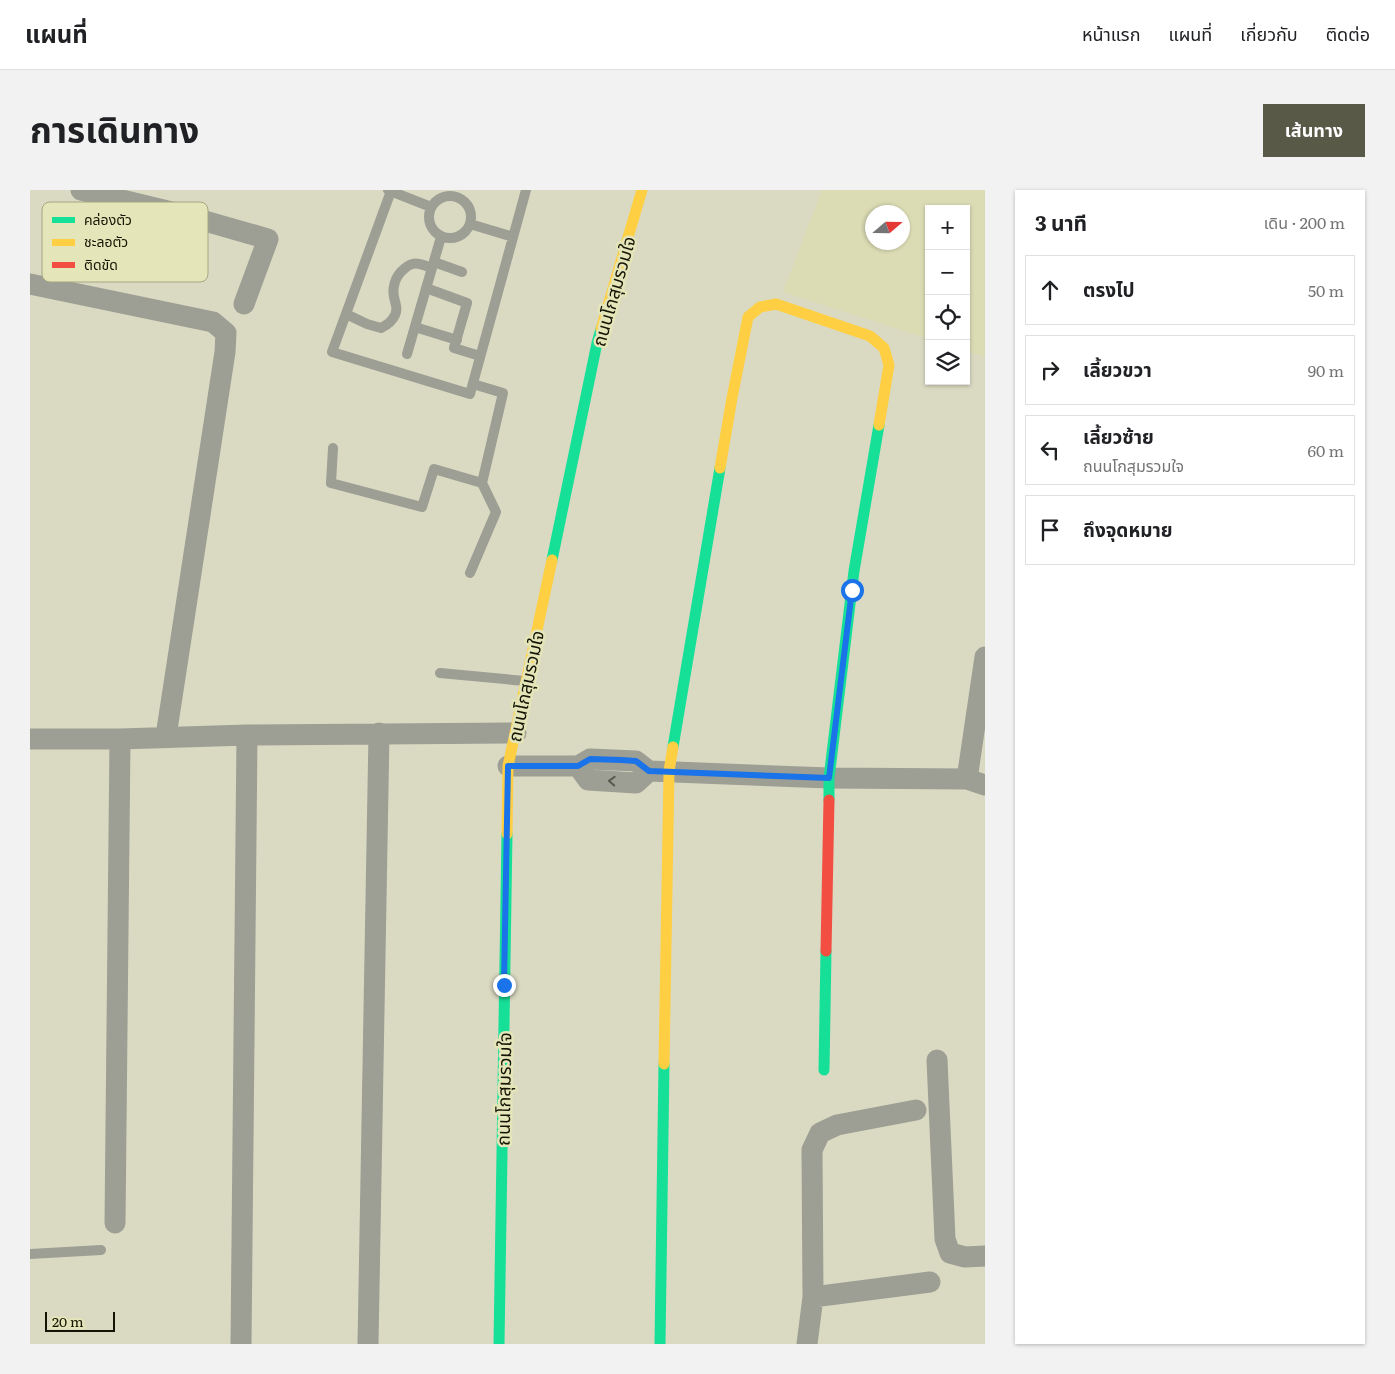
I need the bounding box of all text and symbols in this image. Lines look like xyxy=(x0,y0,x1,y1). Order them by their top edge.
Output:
text: แผนที่ xyxy=(25,15,88,50)
text: หน้าแรก xyxy=(1082,20,1140,47)
text: แผนที่ xyxy=(1168,20,1212,47)
text: เกี่ยวกับ xyxy=(1240,20,1298,47)
text: ติดต่อ xyxy=(1326,20,1370,47)
text: การเดินทาง xyxy=(30,102,199,154)
button: เส้นทาง xyxy=(1263,104,1365,157)
legend xyxy=(42,202,208,282)
north arrow xyxy=(865,205,910,250)
map controls xyxy=(925,205,970,385)
button: + xyxy=(925,205,970,250)
text: 3 นาที xyxy=(1035,206,1087,237)
text: คล่องตัว xyxy=(84,209,132,229)
text: เดิน · 200 m xyxy=(1264,210,1345,234)
text: ชะลอตัว xyxy=(84,231,128,251)
street label: ถนนโกสุมรวมใจ xyxy=(584,233,642,349)
button: − xyxy=(925,250,970,295)
text: ติดขัด xyxy=(84,254,118,274)
text: ตรงไป xyxy=(1083,275,1135,303)
icon: ahead xyxy=(1036,276,1064,304)
text: 50 m xyxy=(1308,278,1344,302)
button: locate xyxy=(925,295,970,340)
button: layers xyxy=(925,340,970,385)
text: เลี้ยวขวา xyxy=(1083,355,1152,383)
icon: right xyxy=(1036,356,1064,384)
text: 90 m xyxy=(1308,358,1344,382)
text: เลี้ยวซ้าย xyxy=(1083,422,1154,450)
icon: left xyxy=(1036,436,1064,464)
text: 60 m xyxy=(1307,438,1344,462)
text: ถนนโกสุมรวมใจ xyxy=(1083,453,1184,477)
text: ถึงจุดหมาย xyxy=(1083,515,1173,543)
icon: arrive xyxy=(1036,516,1064,544)
route start xyxy=(841,579,864,602)
street label: ถนนโกสุมรวมใจ xyxy=(500,628,550,744)
one-way arrow xyxy=(608,776,616,787)
route end xyxy=(493,974,516,997)
street label: ถนนโกสุมรวมใจ xyxy=(489,1032,517,1146)
scale bar xyxy=(45,1309,115,1332)
text: 20 m xyxy=(52,1311,84,1331)

